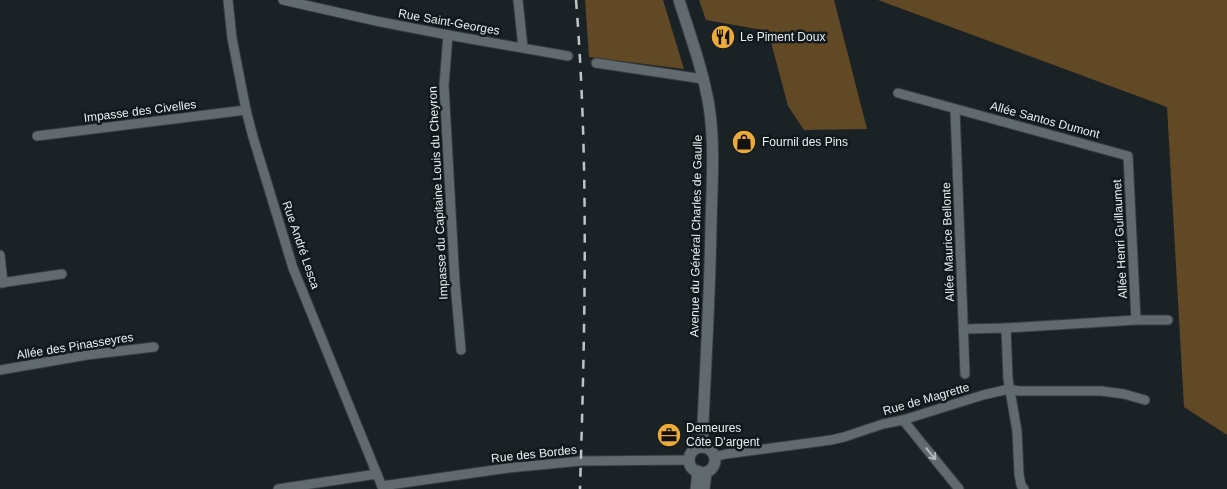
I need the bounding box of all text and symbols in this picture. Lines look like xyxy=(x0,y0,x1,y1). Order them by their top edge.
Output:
street label: Rue Saint-Georges xyxy=(397,6,501,38)
restaurant icon: Le Piment Doux xyxy=(710,24,736,50)
place label: Le Piment Doux xyxy=(740,30,825,44)
street label: Impasse du Capitaine Louis du Cheyron xyxy=(425,86,451,300)
street label: Impasse des Civelles xyxy=(83,97,197,125)
street label: Allée Santos Dumont xyxy=(989,99,1102,142)
shop icon: Fournil des Pins xyxy=(731,129,757,155)
street label: Avenue du Général Charles de Gaulle xyxy=(687,134,705,337)
place label: Fournil des Pins xyxy=(762,135,848,149)
street label: Allée Henri Guillaumet xyxy=(1110,178,1130,299)
street label: Allée Maurice Bellonte xyxy=(939,182,957,302)
street label: Rue André Lesca xyxy=(279,199,323,291)
street label: Allée des Pinasseyres xyxy=(16,330,134,362)
street label: Rue de Magrette xyxy=(881,380,971,418)
place label: Demeures Côte D'argent xyxy=(686,421,760,449)
office icon: Demeures Côte D'argent xyxy=(656,422,682,448)
street label: Rue des Bordes xyxy=(490,443,578,465)
one-way arrow xyxy=(926,448,937,461)

